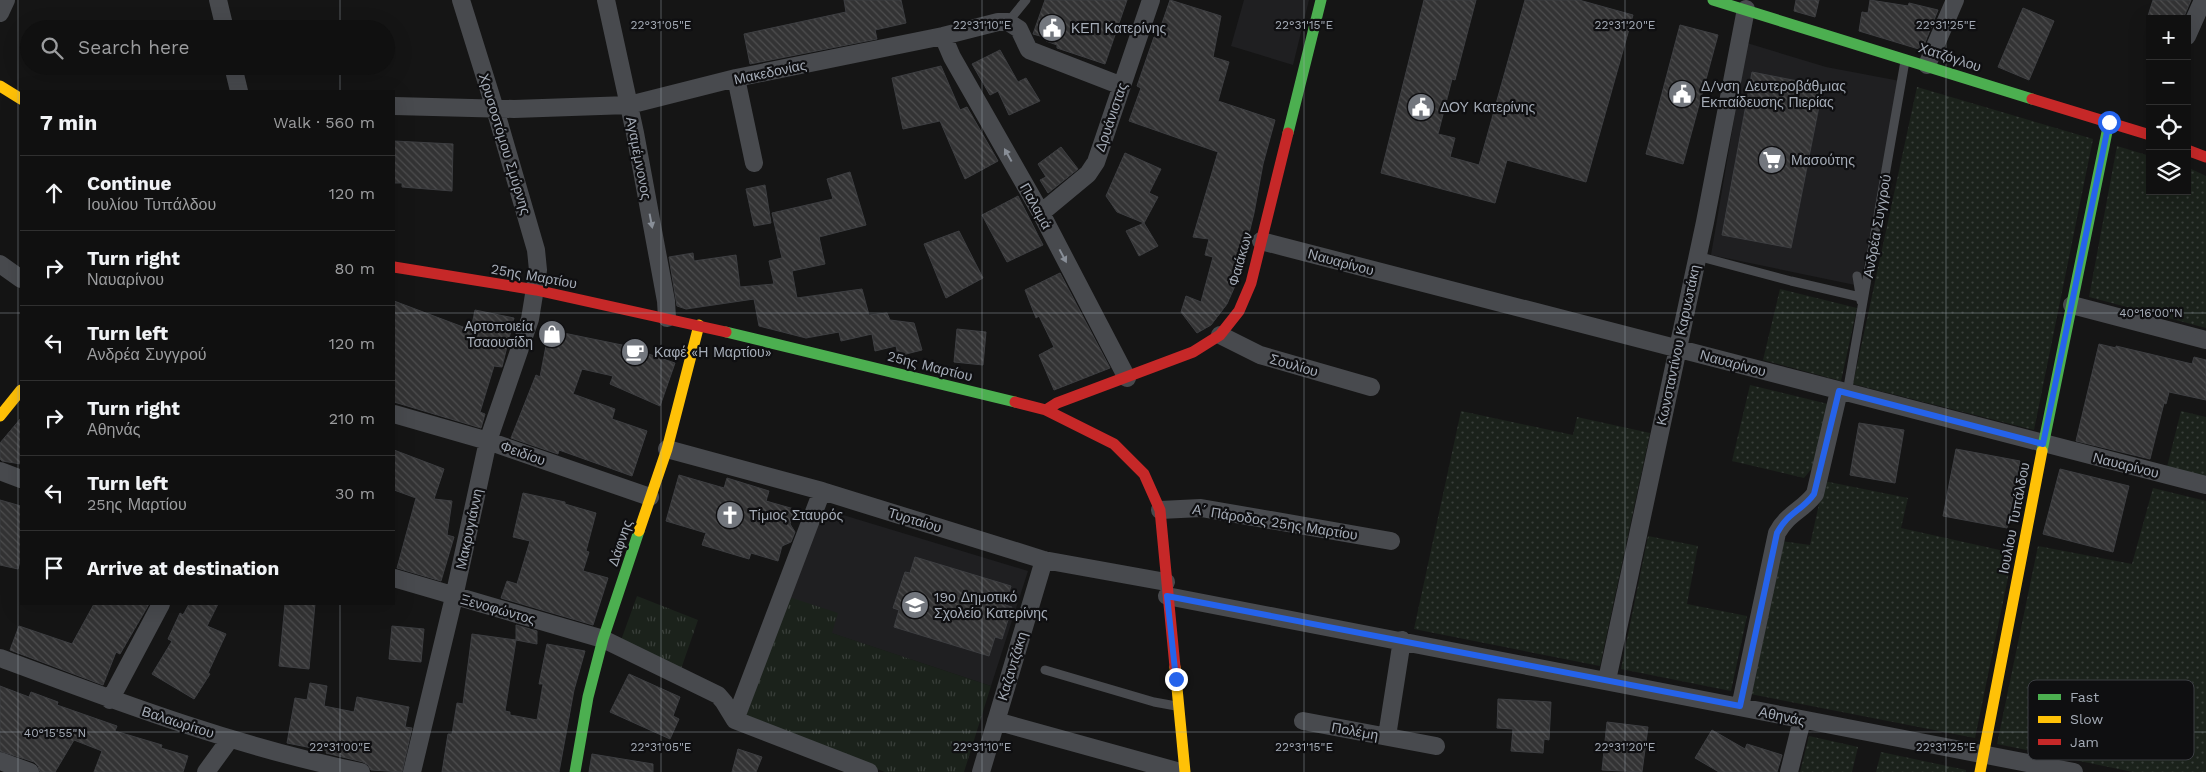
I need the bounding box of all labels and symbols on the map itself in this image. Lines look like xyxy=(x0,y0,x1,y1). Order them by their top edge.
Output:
public building icon: ΚΕΠ Κατερίνης xyxy=(1037,13,1067,43)
text: 22°31'05"E xyxy=(631,18,692,32)
text: 22°31'10"E xyxy=(953,18,1012,32)
text: 22°31'15"E xyxy=(1275,18,1333,32)
text: 22°31'20"E xyxy=(1595,18,1656,32)
text: 22°31'25"E xyxy=(1916,18,1977,32)
place label: ΚΕΠ Κατερίνης xyxy=(1071,20,1166,36)
street label: Χατζόγλου xyxy=(1917,39,1983,75)
street label: Μακεδονίας xyxy=(732,56,808,87)
street label: Χρυσοστόμου Σμύρνης xyxy=(476,71,534,217)
place label: Δ/νση Δευτεροβάθμιας Εκπαίδευσης Πιερίας xyxy=(1701,78,1846,110)
public building icon: Δ/νση Δευτεροβάθμιας Εκπαίδευσης Πιερίας xyxy=(1667,79,1697,109)
street label: Δρυάνιστας xyxy=(1092,80,1130,154)
public building icon: ΔΟΥ Κατερίνης xyxy=(1406,92,1436,122)
place label: ΔΟΥ Κατερίνης xyxy=(1440,99,1536,115)
route start xyxy=(2098,111,2121,134)
street label: Αγαμέμνονος xyxy=(623,115,655,201)
supermarket icon: Μασούτης xyxy=(1757,145,1787,175)
one-way arrow xyxy=(1004,148,1012,163)
place label: Μασούτης xyxy=(1791,152,1855,168)
street label: Ανδρέα Συγγρού xyxy=(1860,173,1894,279)
street label: Παλαμά xyxy=(1017,180,1055,232)
one-way arrow xyxy=(648,214,656,230)
street label: Φαιάκων xyxy=(1225,230,1255,288)
street label: Ναυαρίνου xyxy=(1306,246,1376,278)
one-way arrow xyxy=(1059,249,1068,263)
street label: 25ης Μαρτίου xyxy=(490,261,578,291)
street label: Κωνσταντίνου Καρυωτάκη xyxy=(1653,263,1703,427)
text: 40°16'00"N xyxy=(2119,306,2183,320)
place label: Αρτοποιεία Τσαουσίδη xyxy=(464,318,533,350)
shop icon: Αρτοποιεία Τσαουσίδη xyxy=(537,319,567,349)
cafe icon: Καφέ «Η Μαρτίου» xyxy=(620,337,650,367)
place label: Καφέ «Η Μαρτίου» xyxy=(654,344,772,360)
street label: Ναυαρίνου xyxy=(1698,347,1768,379)
street label: 25ης Μαρτίου xyxy=(886,348,974,384)
street label: Σουλίου xyxy=(1268,350,1320,380)
street label: Φειδίου xyxy=(498,437,548,469)
street label: Ναυαρίνου xyxy=(2091,449,2161,481)
street label: Ιουλίου Τυπάλδου xyxy=(1995,461,2033,575)
street label: Μακρυγιάννη xyxy=(453,487,485,571)
church icon: Τίμιος Σταυρός xyxy=(715,500,745,530)
street label: Α΄ Πάροδος 25ης Μαρτίου xyxy=(1191,501,1359,543)
street label: Τυρταίου xyxy=(886,504,944,536)
place label: Τίμιος Σταυρός xyxy=(749,507,844,523)
street label: Δάφνης xyxy=(605,517,635,568)
place label: 19ο Δημοτικό Σχολείο Κατερίνης xyxy=(934,589,1048,621)
school or university icon: 19ο Δημοτικό Σχολείο Κατερίνης xyxy=(900,590,930,620)
street label: Ξενοφώντος xyxy=(459,591,537,627)
street label: Καζαντζάκη xyxy=(994,630,1030,702)
route end xyxy=(1165,668,1188,691)
legend xyxy=(2028,680,2194,760)
text: Fast xyxy=(2070,689,2099,705)
street label: Βαλαωρίτου xyxy=(140,703,216,741)
street label: Αθηνάς xyxy=(1757,703,1807,729)
text: Slow xyxy=(2070,711,2103,727)
street label: Πολέμη xyxy=(1330,719,1380,743)
text: 40°15'55"N xyxy=(24,726,86,740)
text: Jam xyxy=(2070,734,2099,750)
text: 22°31'00"E xyxy=(309,740,371,754)
text: 22°31'05"E xyxy=(631,740,692,754)
text: 22°31'10"E xyxy=(953,740,1012,754)
text: 22°31'15"E xyxy=(1275,740,1333,754)
text: 22°31'20"E xyxy=(1595,740,1656,754)
text: 22°31'25"E xyxy=(1916,740,1977,754)

